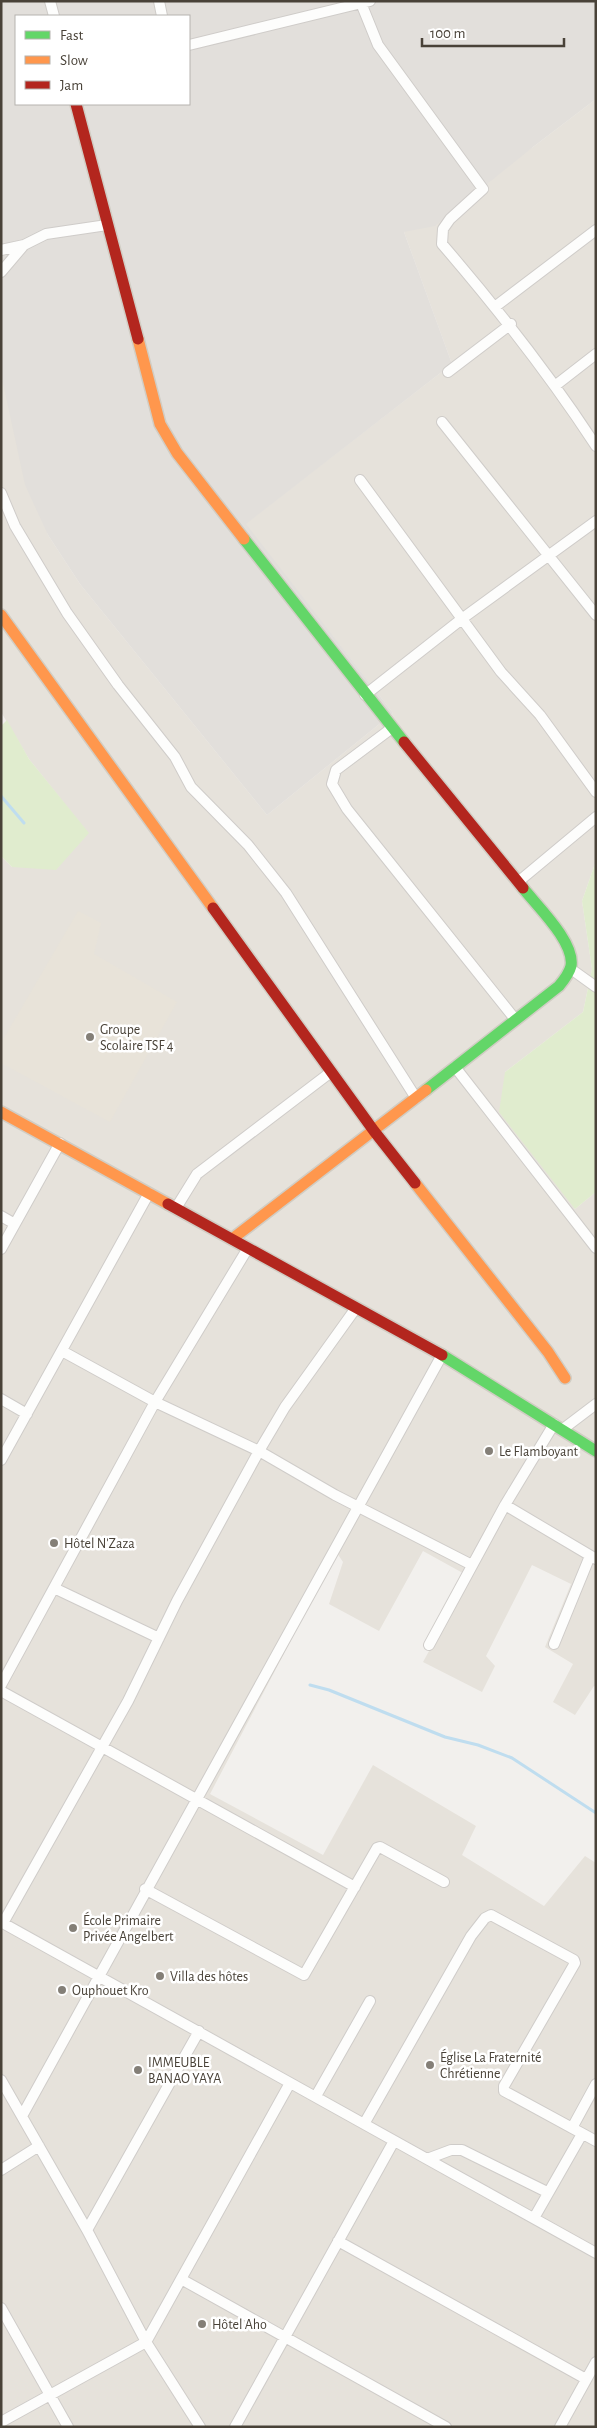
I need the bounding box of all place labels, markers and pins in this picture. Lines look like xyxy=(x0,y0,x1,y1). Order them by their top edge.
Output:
place label: Groupe Scolaire TSF 4 xyxy=(100,1023,174,1053)
marker: Groupe Scolaire TSF 4 xyxy=(84,1031,96,1043)
marker: Le Flamboyant xyxy=(483,1445,495,1457)
place label: Le Flamboyant xyxy=(499,1445,579,1459)
marker: Hôtel N'Zaza xyxy=(48,1537,60,1549)
place label: Hôtel N'Zaza xyxy=(64,1537,135,1551)
place label: École Primaire Privée Angelbert xyxy=(83,1911,174,1944)
marker: École Primaire Privée Angelbert xyxy=(67,1922,79,1934)
marker: Villa des hôtes xyxy=(154,1970,166,1982)
place label: Villa des hôtes xyxy=(170,1970,248,1984)
marker: Ouphouet Kro xyxy=(56,1984,68,1996)
place label: Ouphouet Kro xyxy=(72,1984,149,1998)
place label: Église La Fraternité Chrétienne xyxy=(440,2048,541,2081)
place label: IMMEUBLE BANAO YAYA xyxy=(148,2056,221,2086)
marker: Église La Fraternité Chrétienne xyxy=(424,2059,436,2071)
marker: IMMEUBLE BANAO YAYA xyxy=(132,2064,144,2076)
marker: Hôtel Aho xyxy=(196,2318,208,2330)
place label: Hôtel Aho xyxy=(212,2318,267,2332)

